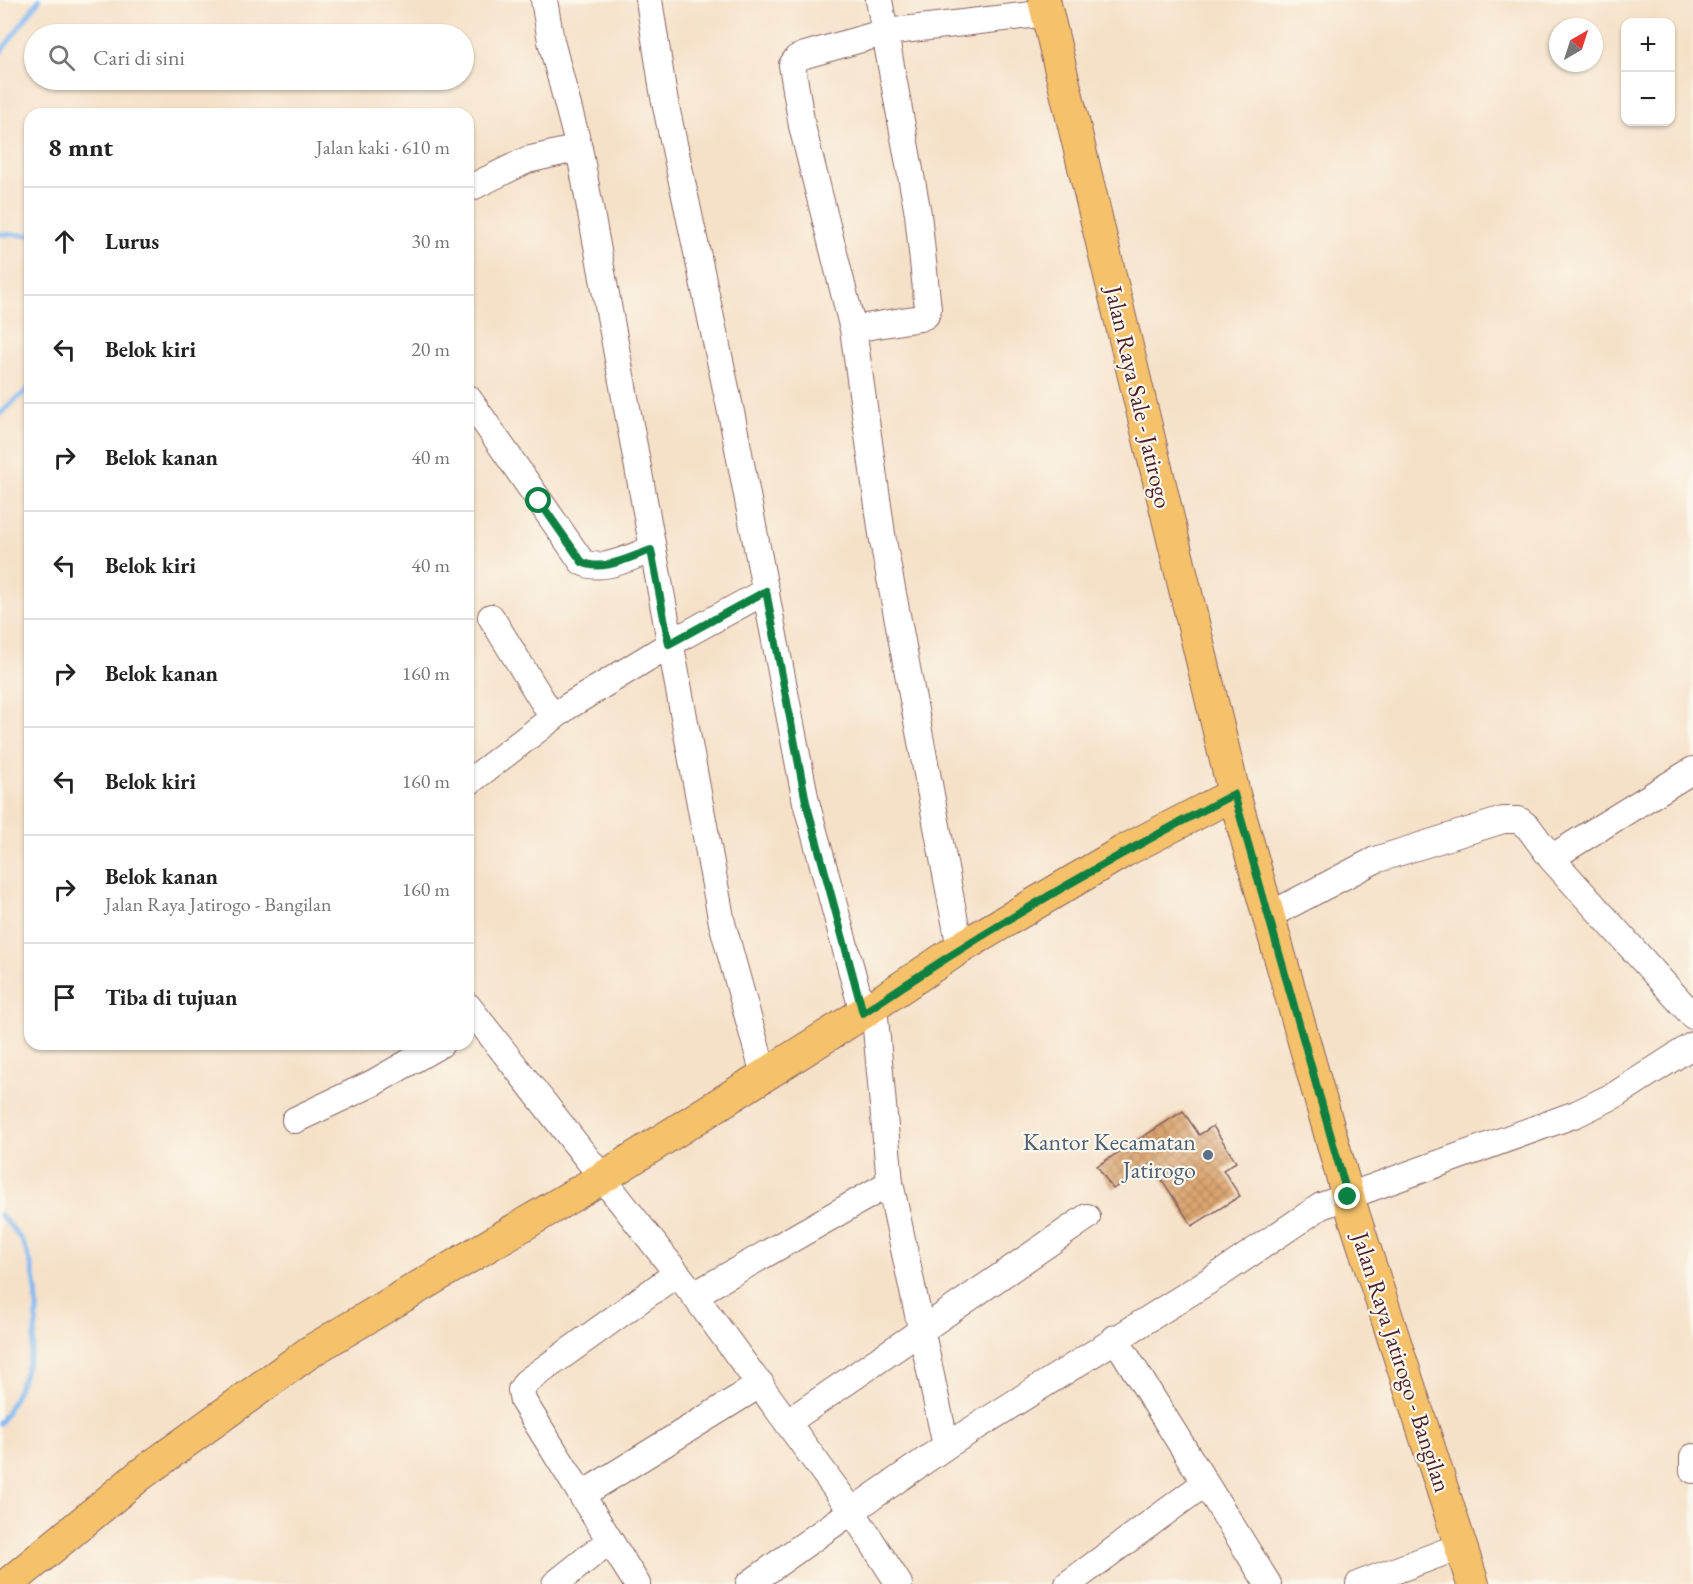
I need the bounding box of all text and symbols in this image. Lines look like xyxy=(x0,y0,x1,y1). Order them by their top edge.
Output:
north arrow xyxy=(1549,18,1603,72)
map controls xyxy=(1621,18,1675,126)
button: + xyxy=(1621,18,1675,72)
search box xyxy=(24,24,474,90)
icon: search xyxy=(45,41,78,74)
text: Cari di sini xyxy=(93,43,185,72)
button: − xyxy=(1621,72,1675,126)
text: 8 mnt xyxy=(48,130,113,164)
text: Jalan kaki · 610 m xyxy=(316,134,450,160)
icon: ahead xyxy=(48,225,81,258)
text: Lurus xyxy=(105,227,159,256)
text: 30 m xyxy=(411,228,450,254)
street label: Jalan Raya Sale - Jatirogo xyxy=(1098,281,1180,511)
icon: left xyxy=(48,333,81,366)
text: Belok kiri xyxy=(105,335,196,364)
text: 20 m xyxy=(411,336,450,362)
icon: right xyxy=(48,441,81,474)
text: Belok kanan xyxy=(105,443,218,472)
text: 40 m xyxy=(411,444,450,470)
route start xyxy=(525,487,551,513)
icon: left xyxy=(48,549,81,582)
text: Belok kiri xyxy=(105,551,196,580)
text: 40 m xyxy=(411,552,450,578)
icon: right xyxy=(48,657,81,690)
text: Belok kanan xyxy=(105,659,218,688)
text: 160 m xyxy=(402,660,450,686)
icon: left xyxy=(48,765,81,798)
text: Belok kiri xyxy=(105,767,196,796)
text: 160 m xyxy=(402,768,450,794)
text: Belok kanan xyxy=(105,862,218,891)
icon: right xyxy=(48,873,81,906)
text: 160 m xyxy=(402,876,450,902)
text: Jalan Raya Jatirogo - Bangilan xyxy=(105,891,331,917)
icon: arrive xyxy=(48,981,81,1014)
text: Tiba di tujuan xyxy=(105,983,237,1012)
place label: Kantor Kecamatan Jatirogo xyxy=(1023,1126,1196,1185)
marker: Kantor Kecamatan Jatirogo xyxy=(1201,1148,1215,1162)
route end xyxy=(1334,1183,1360,1209)
street label: Jalan Raya Jatirogo - Bangilan xyxy=(1345,1226,1459,1496)

